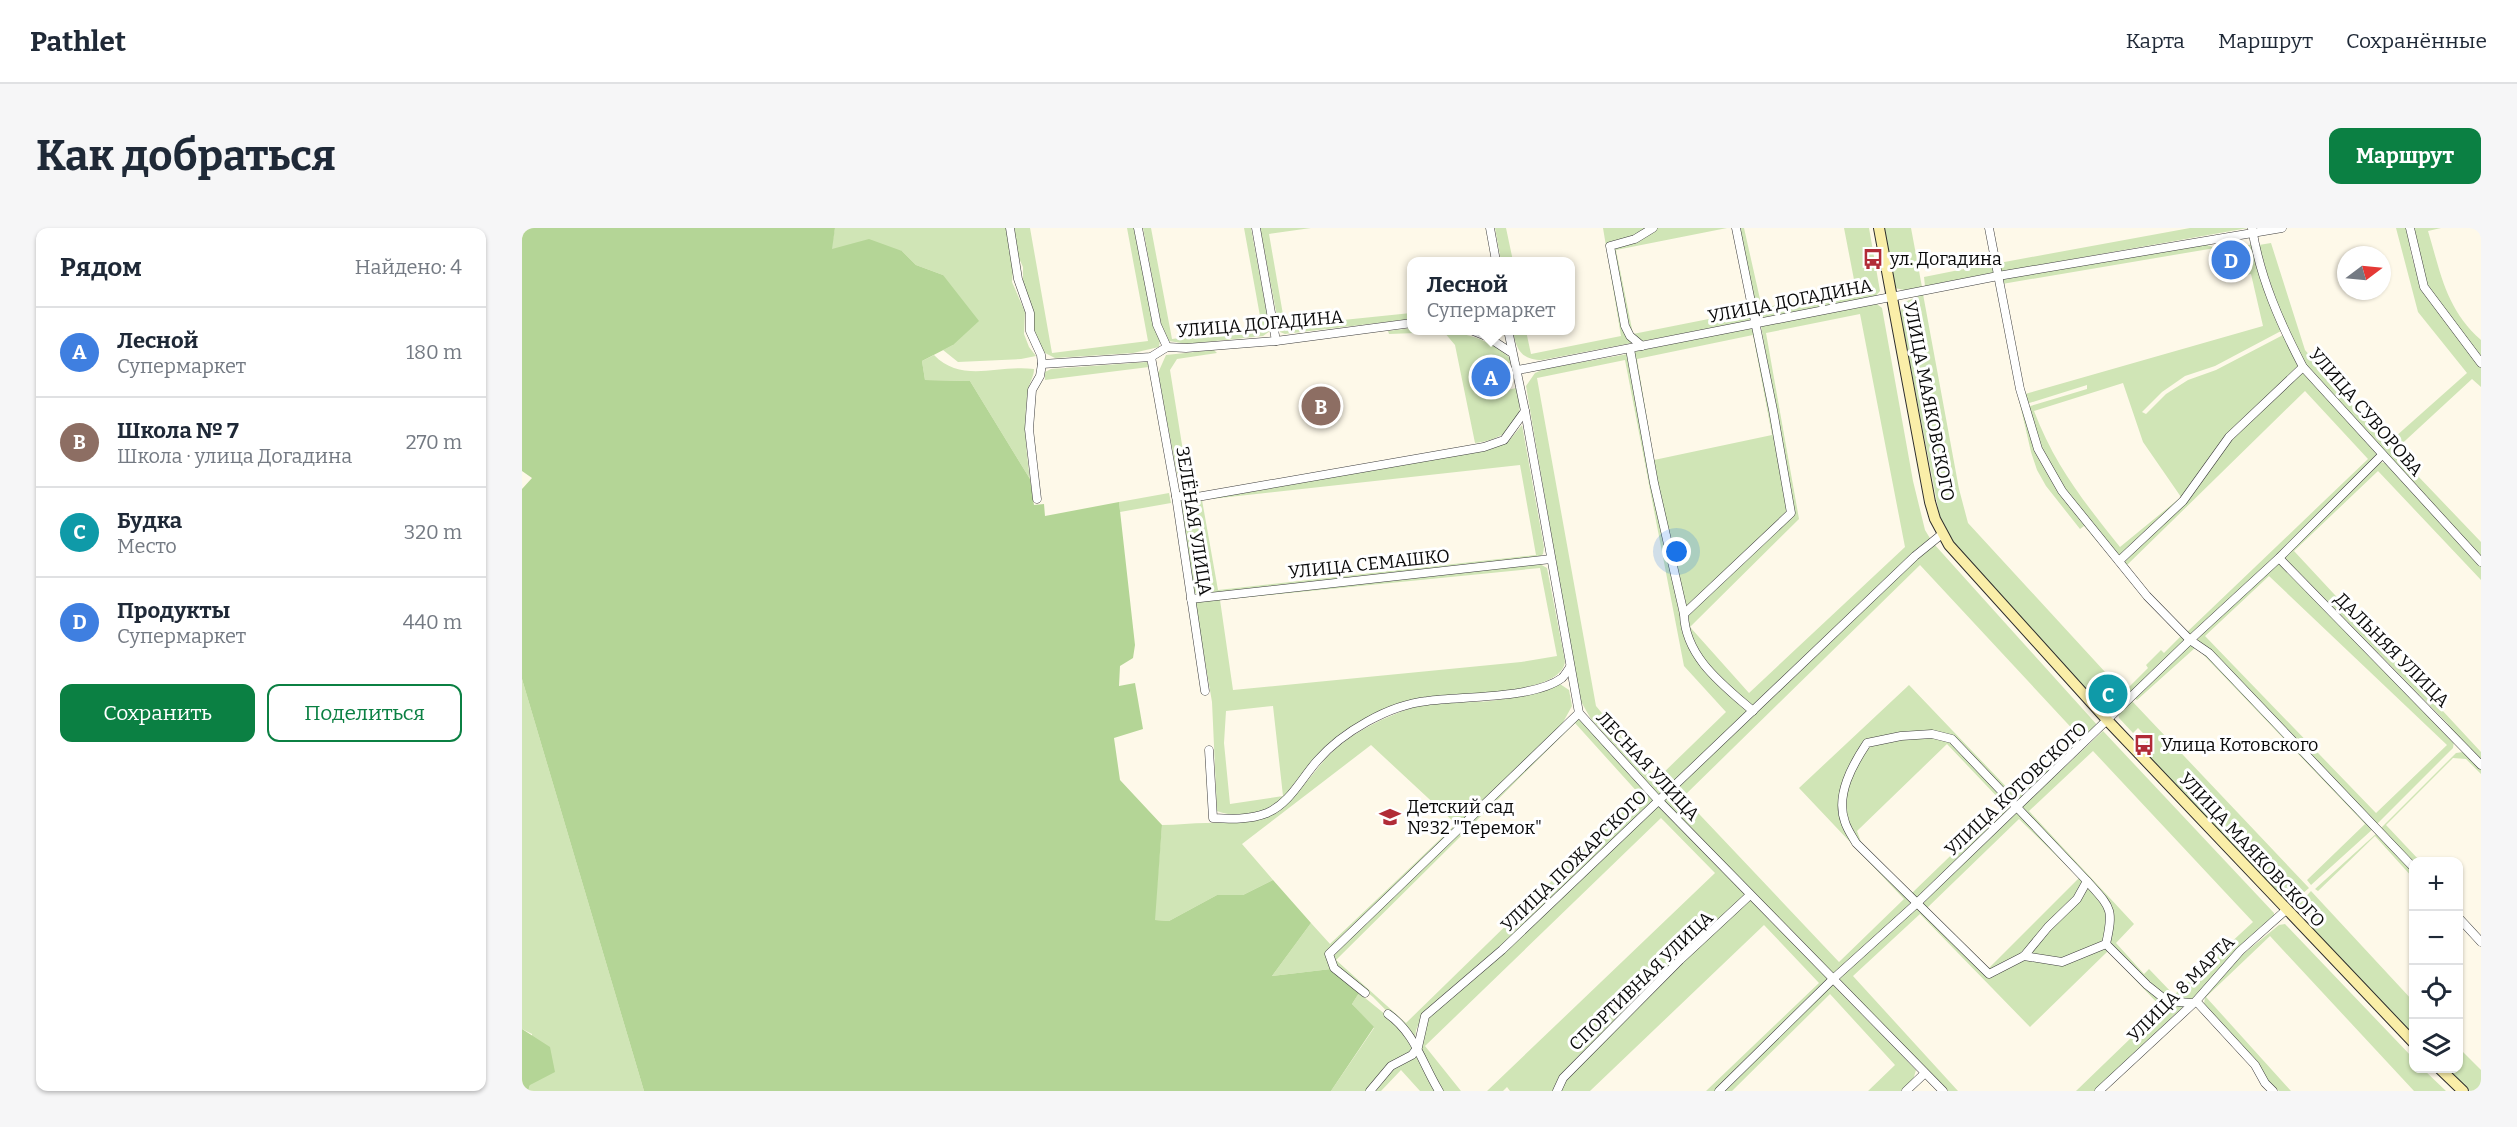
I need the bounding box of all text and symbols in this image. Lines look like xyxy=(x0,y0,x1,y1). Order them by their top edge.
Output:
text: Pathlet xyxy=(30,25,126,58)
text: Карта xyxy=(2126,28,2185,54)
text: Маршрут xyxy=(2218,28,2313,54)
text: Сохранённые xyxy=(2346,28,2487,54)
button: Маршрут xyxy=(2329,128,2481,184)
text: Как добраться xyxy=(36,131,336,181)
pin: D xyxy=(2212,237,2250,282)
north arrow xyxy=(2337,246,2391,300)
bus stop icon: ул. Догадина xyxy=(1861,247,1885,271)
place label: ул. Догадина xyxy=(1889,248,2002,270)
text: Рядом xyxy=(60,252,142,283)
text: Найдено: 4 xyxy=(355,255,462,279)
popup xyxy=(1407,257,1575,335)
text: Лесной xyxy=(1426,271,1508,298)
street label: УЛИЦА ДОГАДИНА xyxy=(1706,274,1874,328)
text: Супермаркет xyxy=(1426,298,1556,322)
street label: УЛИЦА МАЯКОВСКОГО xyxy=(1899,299,1959,503)
street label: УЛИЦА ДОГАДИНА xyxy=(1176,306,1344,342)
text: Лесной xyxy=(117,327,198,354)
text: A xyxy=(72,340,87,364)
text: 180 m xyxy=(406,340,462,364)
street label: УЛИЦА СУВОРОВА xyxy=(2304,343,2428,481)
text: Супермаркет xyxy=(117,354,246,378)
pin: A xyxy=(1472,354,1510,400)
pin: B xyxy=(1302,384,1340,429)
text: Школа № 7 xyxy=(117,417,239,444)
text: B xyxy=(73,430,86,454)
text: 270 m xyxy=(406,430,462,454)
text: Школа · улица Догадина xyxy=(117,444,352,468)
street label: ЗЕЛЁНАЯ УЛИЦА xyxy=(1171,445,1217,597)
text: Будка xyxy=(117,507,182,534)
text: C xyxy=(73,520,86,544)
text: 320 m xyxy=(404,520,462,544)
text: Место xyxy=(117,534,177,558)
your location xyxy=(1662,537,1691,566)
street label: УЛИЦА СЕМАШКО xyxy=(1287,545,1451,583)
street label: ДАЛЬНЯЯ УЛИЦА xyxy=(2330,588,2454,712)
text: Продукты xyxy=(117,597,230,624)
text: D xyxy=(72,610,87,634)
text: 440 m xyxy=(403,610,462,634)
text: Супермаркет xyxy=(117,624,246,648)
pin: C xyxy=(2088,672,2128,716)
button: Сохранить xyxy=(60,684,255,742)
button: Поделиться xyxy=(267,684,462,742)
street label: ЛЕСНАЯ УЛИЦА xyxy=(1592,707,1704,825)
street label: УЛИЦА КОТОВСКОГО xyxy=(1940,717,2092,861)
bus stop icon: Улица Котовского xyxy=(2132,733,2156,757)
place label: Улица Котовского xyxy=(2161,734,2318,756)
street label: УЛИЦА МАЯКОВСКОГО xyxy=(2175,768,2329,932)
street label: УЛИЦА ПОЖАРСКОГО xyxy=(1496,786,1652,936)
place label: Детский сад №32 "Теремок" xyxy=(1407,796,1542,839)
school or university icon: Детский сад №32 "Теремок" xyxy=(1378,805,1402,829)
map controls xyxy=(2409,857,2463,1073)
button: + xyxy=(2409,857,2463,911)
street label: СПОРТИВНАЯ УЛИЦА xyxy=(1564,906,1718,1055)
button: − xyxy=(2409,911,2463,965)
street label: УЛИЦА 8 МАРТА xyxy=(2123,931,2239,1047)
button: locate xyxy=(2409,965,2463,1019)
button: layers xyxy=(2409,1019,2463,1073)

